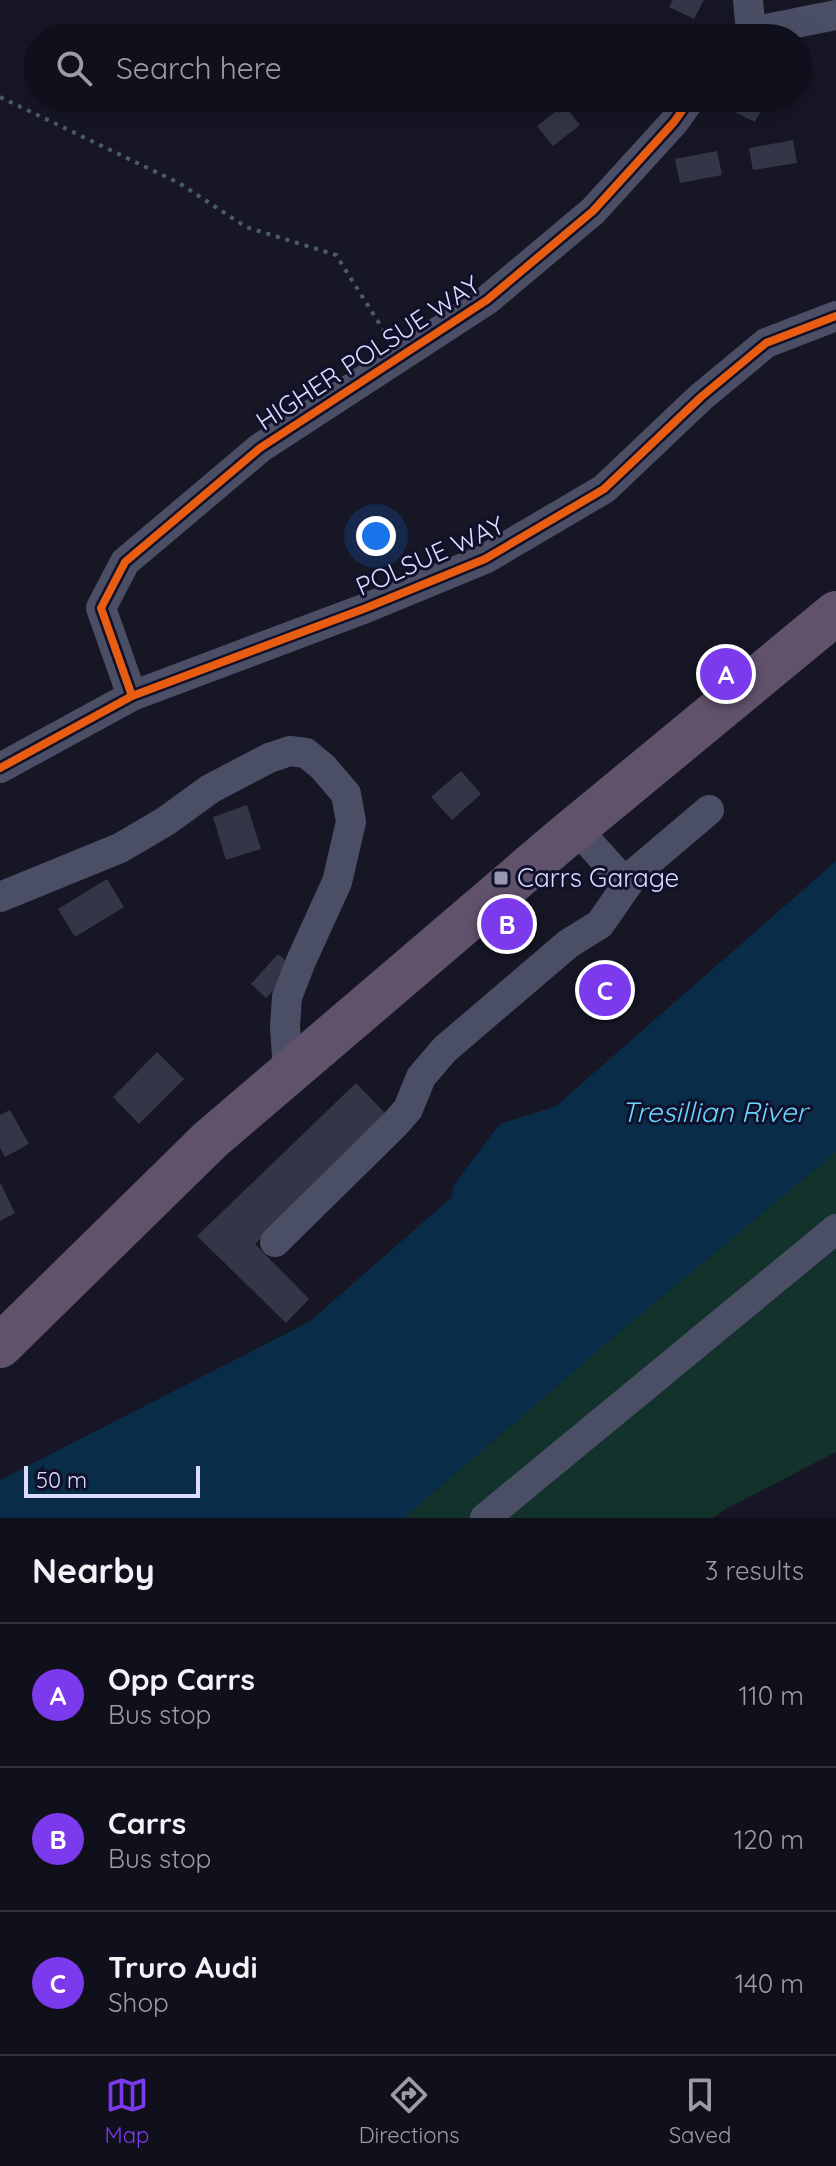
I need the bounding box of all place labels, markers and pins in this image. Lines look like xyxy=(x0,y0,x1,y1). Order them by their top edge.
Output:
pin: A xyxy=(700,644,752,704)
place label: Carrs Garage xyxy=(517,861,679,894)
marker: Carrs Garage xyxy=(492,869,510,887)
pin: B xyxy=(481,894,533,954)
pin: C xyxy=(579,960,631,1020)

